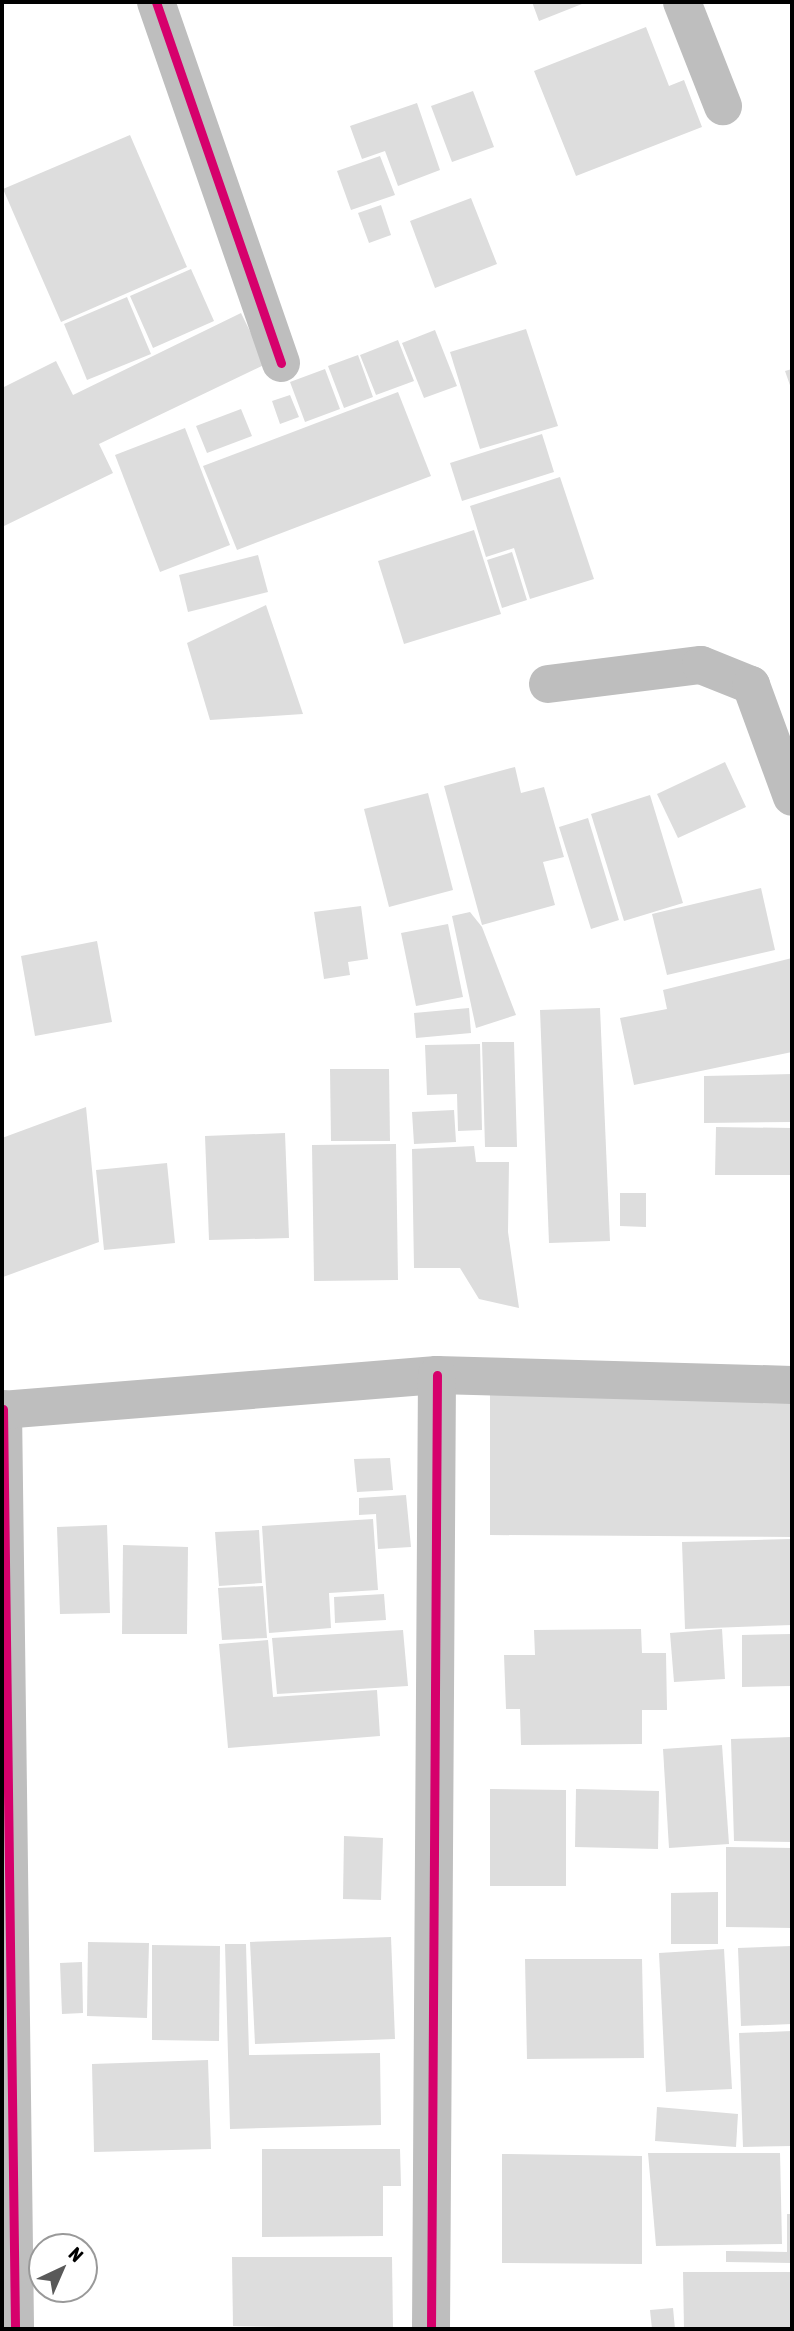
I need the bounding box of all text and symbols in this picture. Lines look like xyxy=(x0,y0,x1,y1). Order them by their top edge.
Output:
north arrow xyxy=(28,2233,98,2303)
text: N xyxy=(65,2243,88,2266)

